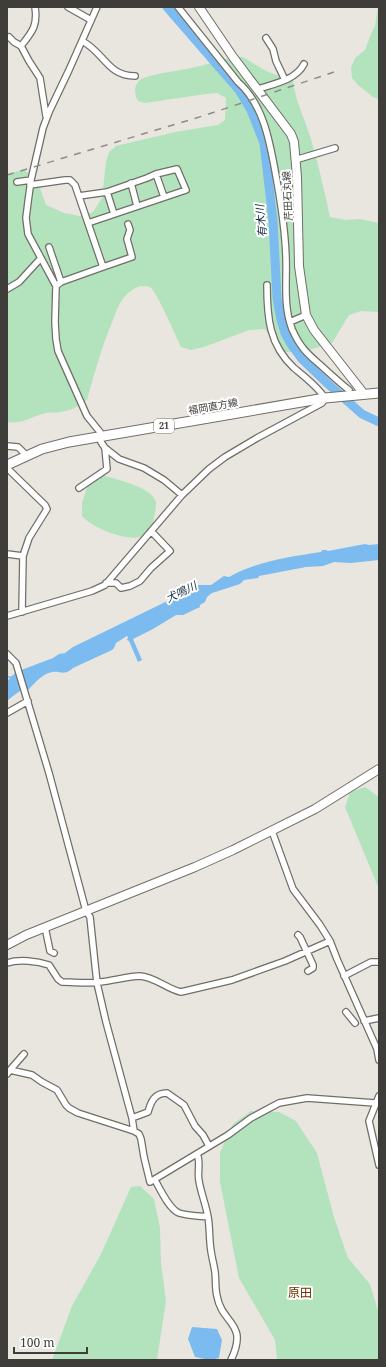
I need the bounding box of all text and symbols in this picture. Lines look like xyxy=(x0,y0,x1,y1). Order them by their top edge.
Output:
street label: 芹田石丸線 xyxy=(279,171,295,221)
water label: 有木川 xyxy=(252,203,269,238)
street label: 福岡直方線 xyxy=(187,395,239,417)
road number: 21 xyxy=(154,419,174,433)
water label: 犬鳴川 xyxy=(163,577,200,606)
district label: 原田 xyxy=(288,1284,312,1301)
scale bar xyxy=(14,1329,87,1355)
text: 100 m xyxy=(20,1334,55,1351)

